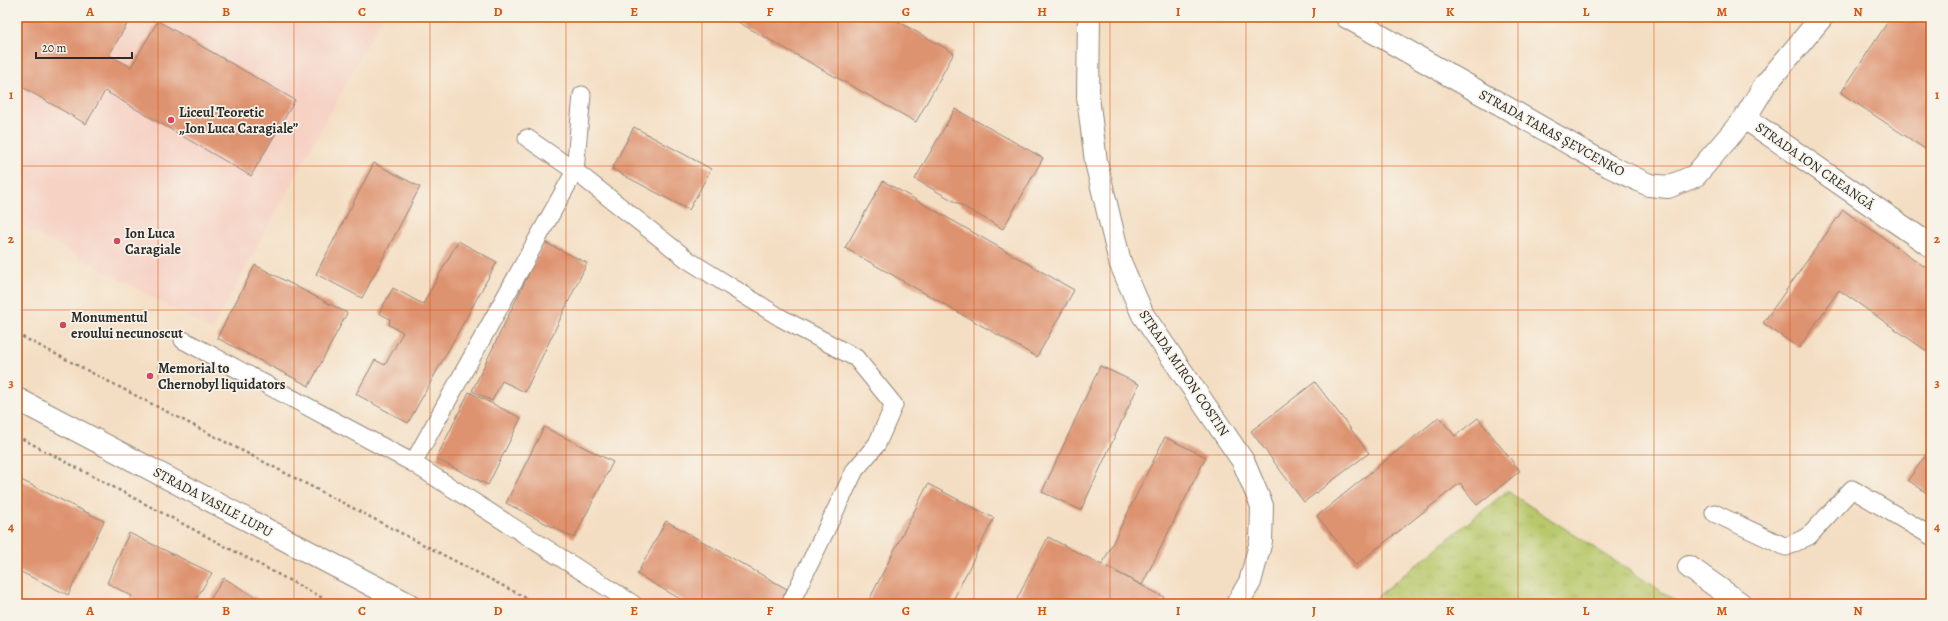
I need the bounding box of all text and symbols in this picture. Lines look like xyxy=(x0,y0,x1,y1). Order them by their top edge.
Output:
text: A xyxy=(85,3,95,20)
text: B xyxy=(222,3,230,20)
text: C xyxy=(358,3,366,20)
text: D xyxy=(493,3,503,20)
text: E xyxy=(630,3,638,20)
text: F xyxy=(767,3,774,20)
text: G xyxy=(902,3,910,20)
text: H xyxy=(1037,3,1047,20)
text: I xyxy=(1176,3,1181,20)
text: J xyxy=(1312,3,1316,20)
text: K xyxy=(1446,3,1455,20)
text: L xyxy=(1583,3,1590,20)
text: M xyxy=(1717,3,1728,20)
text: N xyxy=(1853,3,1863,20)
scale bar xyxy=(36,34,132,60)
text: 20 m xyxy=(42,40,66,56)
street label: STRADA TARAS ȘEVCENKO xyxy=(1476,85,1629,181)
text: 1 xyxy=(9,86,14,103)
text: 1 xyxy=(1935,86,1940,103)
place label: Liceul Teoretic „Ion Luca Caragiale” xyxy=(179,103,299,138)
marker: Liceul Teoretic „Ion Luca Caragiale” xyxy=(166,115,176,125)
street label: STRADA ION CREANGĂ xyxy=(1752,118,1879,215)
place label: Ion Luca Caragiale xyxy=(125,224,181,259)
text: 2 xyxy=(8,230,15,247)
text: 2 xyxy=(1934,230,1941,247)
marker: Ion Luca Caragiale xyxy=(112,236,122,246)
street label: STRADA MIRON COSTIN xyxy=(1135,306,1233,440)
place label: Monumentul eroului necunoscut xyxy=(71,308,183,343)
marker: Monumentul eroului necunoscut xyxy=(58,320,68,330)
place label: Memorial to Chernobyl liquidators xyxy=(158,359,286,394)
marker: Memorial to Chernobyl liquidators xyxy=(145,371,155,381)
text: 3 xyxy=(8,374,14,391)
text: 3 xyxy=(1934,374,1940,391)
street label: STRADA VASILE LUPU xyxy=(150,462,276,542)
text: 4 xyxy=(8,518,14,535)
text: 4 xyxy=(1934,518,1940,535)
text: A xyxy=(85,602,95,619)
text: B xyxy=(222,602,230,619)
text: C xyxy=(358,602,366,619)
text: D xyxy=(493,602,503,619)
text: E xyxy=(630,602,638,619)
text: F xyxy=(767,602,774,619)
text: G xyxy=(902,602,910,619)
text: H xyxy=(1037,602,1047,619)
text: I xyxy=(1176,602,1181,619)
text: J xyxy=(1312,602,1316,619)
text: K xyxy=(1446,602,1455,619)
text: L xyxy=(1583,602,1590,619)
text: M xyxy=(1717,602,1728,619)
text: N xyxy=(1853,602,1863,619)

